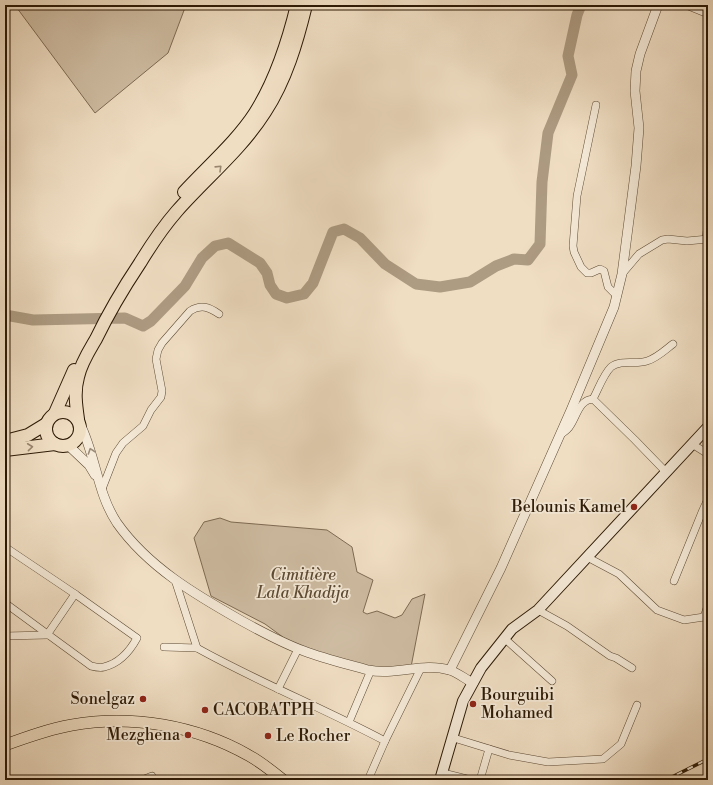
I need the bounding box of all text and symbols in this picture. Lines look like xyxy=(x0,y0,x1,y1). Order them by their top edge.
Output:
one-way arrow xyxy=(214,165,222,173)
one-way arrow xyxy=(27,443,33,452)
one-way arrow xyxy=(87,448,96,455)
place label: Belounis Kamel xyxy=(510,497,626,517)
marker: Belounis Kamel xyxy=(629,502,639,512)
park label: Cimitière Lala Khadija xyxy=(256,565,349,603)
place label: Bourguibi Mohamed xyxy=(480,685,554,723)
place label: Sonelgaz xyxy=(70,689,135,709)
marker: Sonelgaz xyxy=(138,694,148,704)
marker: Bourguibi Mohamed xyxy=(468,699,478,709)
place label: CACOBATPH xyxy=(213,700,315,720)
marker: CACOBATPH xyxy=(200,705,210,715)
place label: Mezghena xyxy=(107,725,181,745)
place label: Le Rocher xyxy=(276,726,350,746)
marker: Mezghena xyxy=(183,730,193,740)
marker: Le Rocher xyxy=(263,731,273,741)

